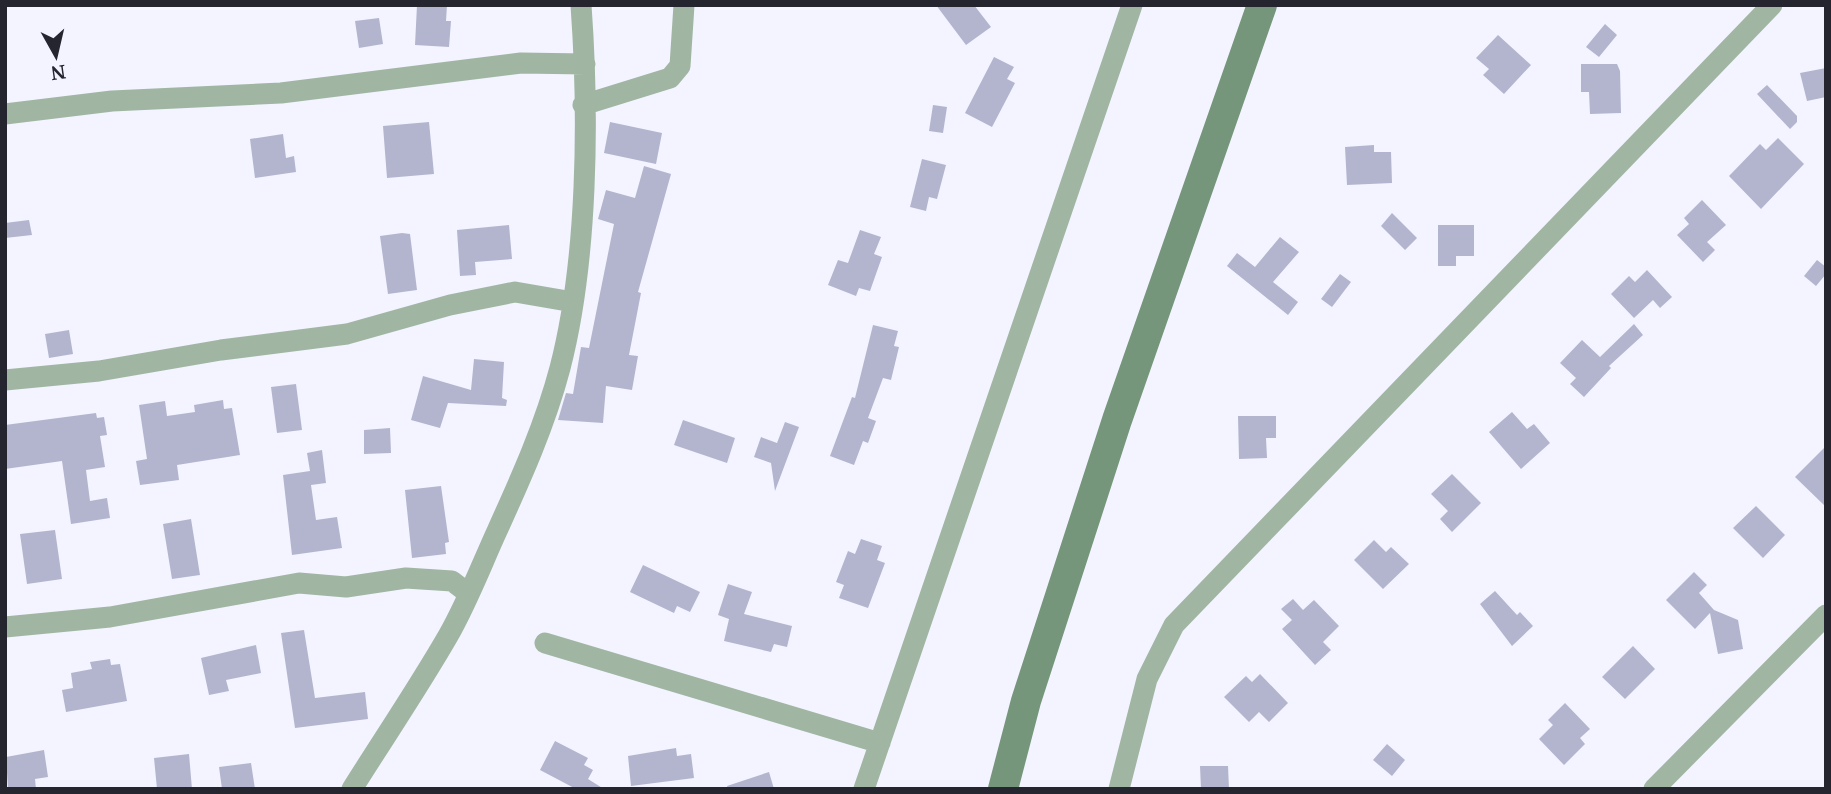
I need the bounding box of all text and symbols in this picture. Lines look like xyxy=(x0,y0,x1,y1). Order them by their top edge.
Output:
north arrow xyxy=(21,21,91,91)
text: N xyxy=(49,59,68,87)

